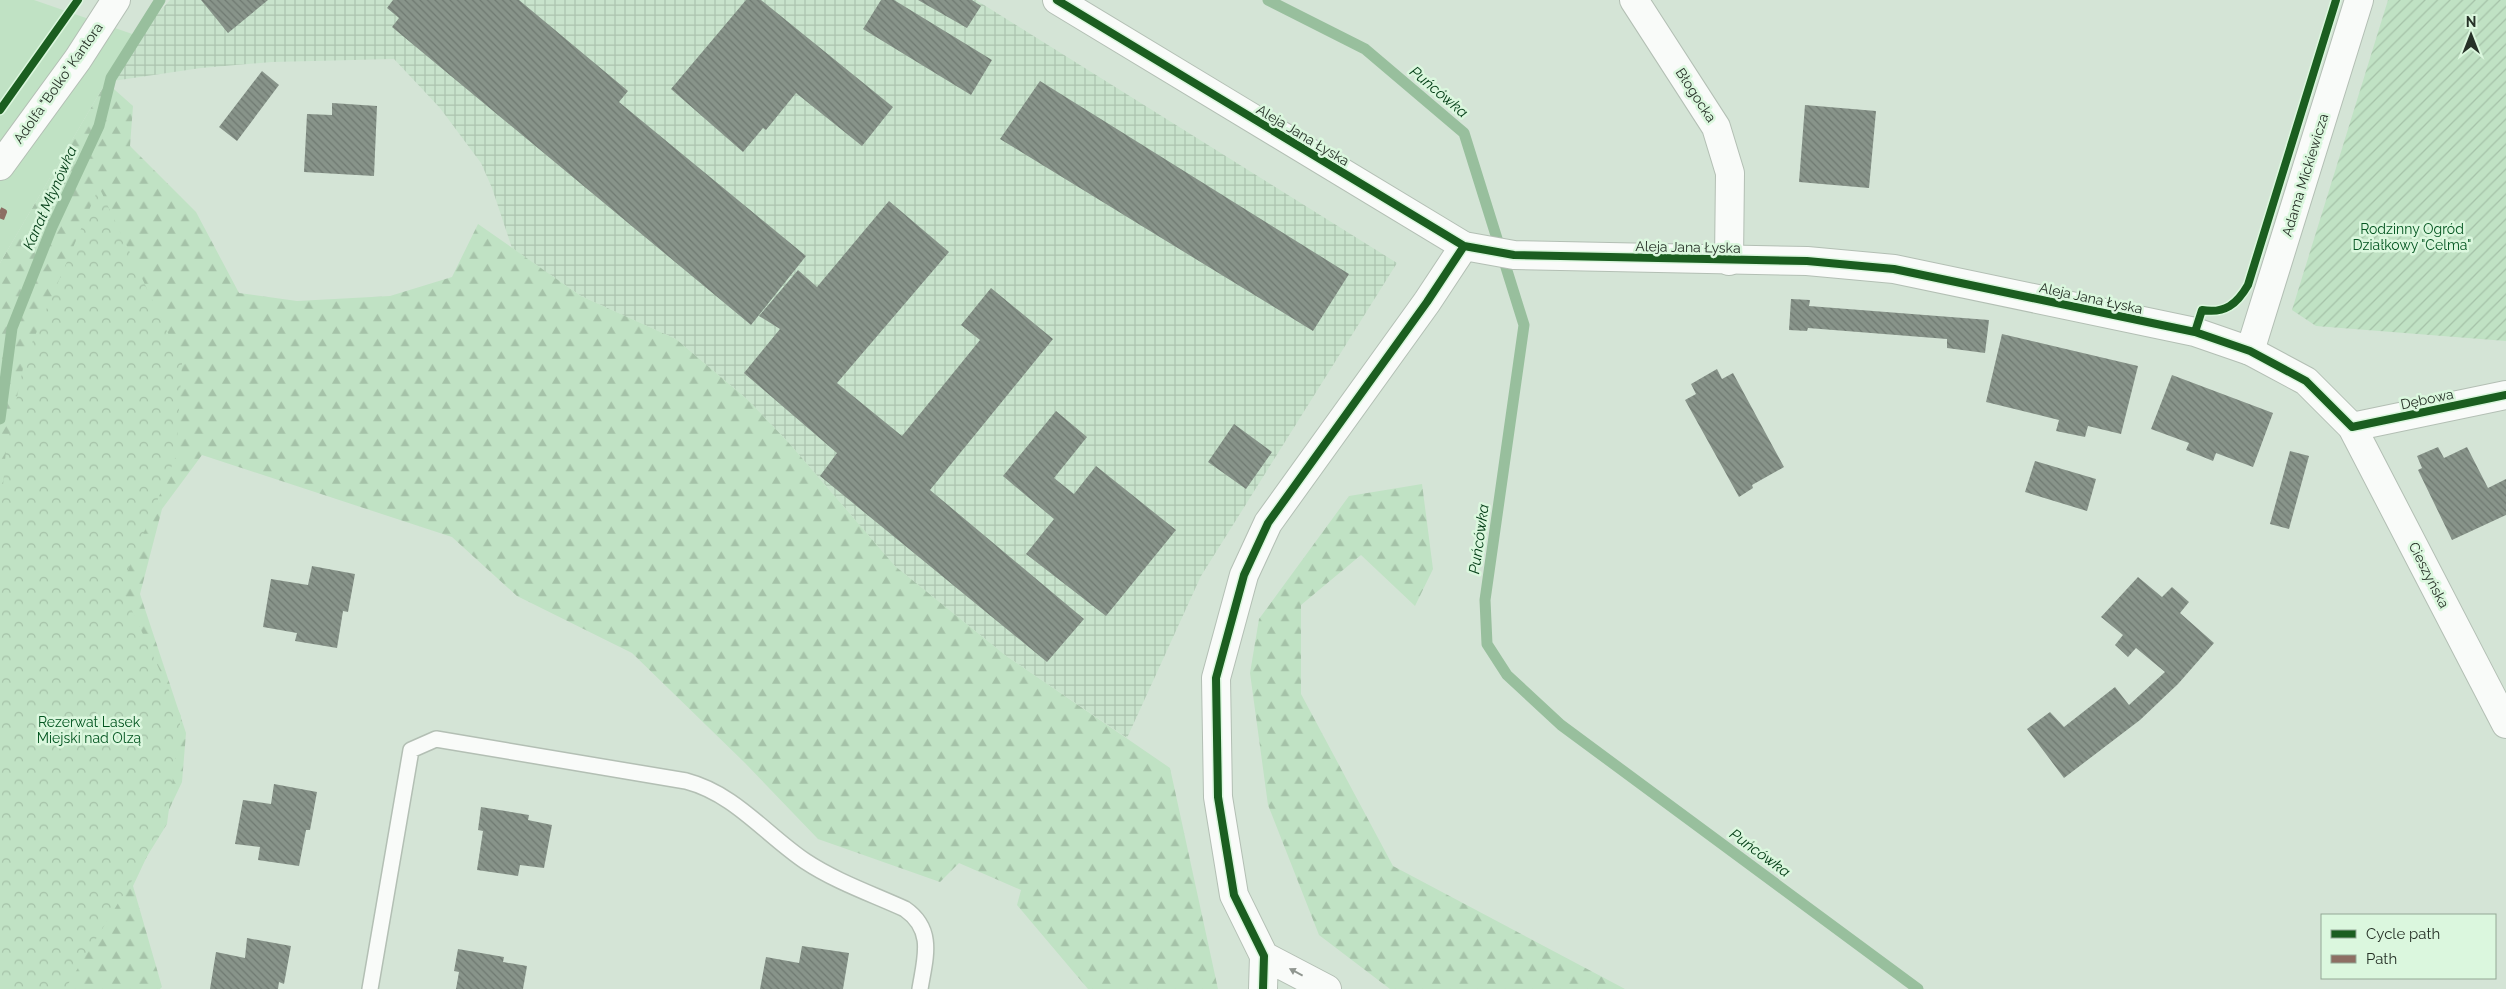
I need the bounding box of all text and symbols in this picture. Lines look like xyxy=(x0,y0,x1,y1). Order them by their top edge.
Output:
north arrow xyxy=(2446,10,2496,60)
text: N xyxy=(2466,14,2476,30)
street label: Adolfa "Bolko" Kantora xyxy=(10,20,106,146)
water label: Puńcówka xyxy=(1406,62,1472,122)
street label: Błogocka xyxy=(1673,65,1719,125)
street label: Aleja Jana Łyska xyxy=(1254,101,1352,169)
street label: Adama Mickiewicza xyxy=(2279,112,2331,238)
water label: Kanał Młynówka xyxy=(19,143,81,253)
park label: Rodzinny Ogród Działkowy "Celma" xyxy=(2353,221,2471,253)
street label: Aleja Jana Łyska xyxy=(1635,238,1741,256)
street label: Aleja Jana Łyska xyxy=(2038,279,2144,317)
street label: Dębowa xyxy=(2399,386,2455,412)
water label: Puńcówka xyxy=(1465,503,1493,575)
street label: Cieszyńska xyxy=(2406,539,2452,611)
park label: Rezerwat Lasek Miejski nad Olzą xyxy=(37,714,141,746)
water label: Puńcówka xyxy=(1726,825,1794,881)
legend xyxy=(2321,914,2496,979)
text: Cycle path xyxy=(2366,925,2440,943)
text: Path xyxy=(2366,950,2397,968)
one-way arrow xyxy=(1289,968,1302,977)

